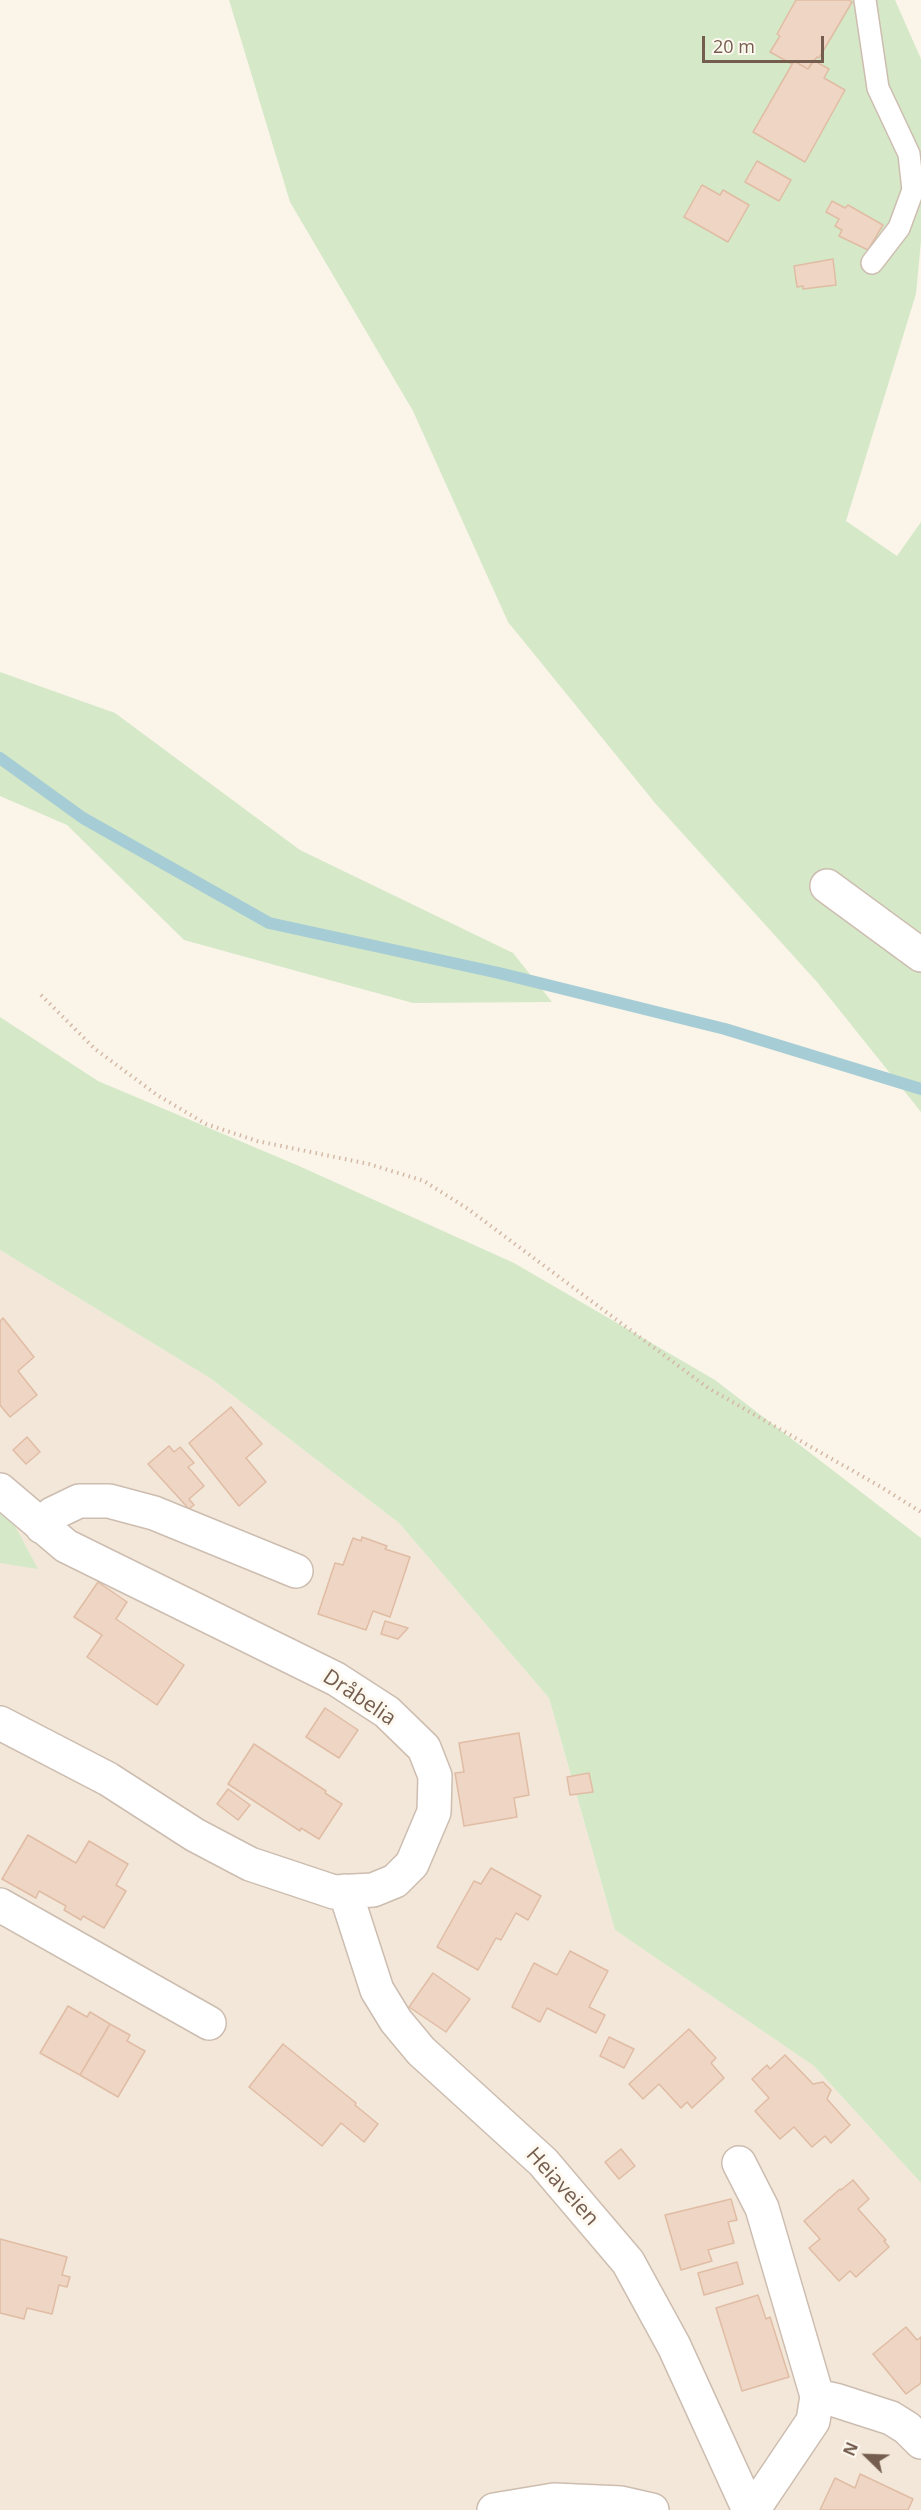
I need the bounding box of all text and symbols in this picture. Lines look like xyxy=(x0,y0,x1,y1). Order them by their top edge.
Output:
scale bar xyxy=(705,24,826,62)
text: 20 m xyxy=(713,34,755,58)
street label: Dråbelia xyxy=(318,1665,400,1731)
street label: Heiaveien xyxy=(520,2143,604,2231)
north arrow xyxy=(837,2426,897,2486)
text: N xyxy=(838,2439,863,2459)

